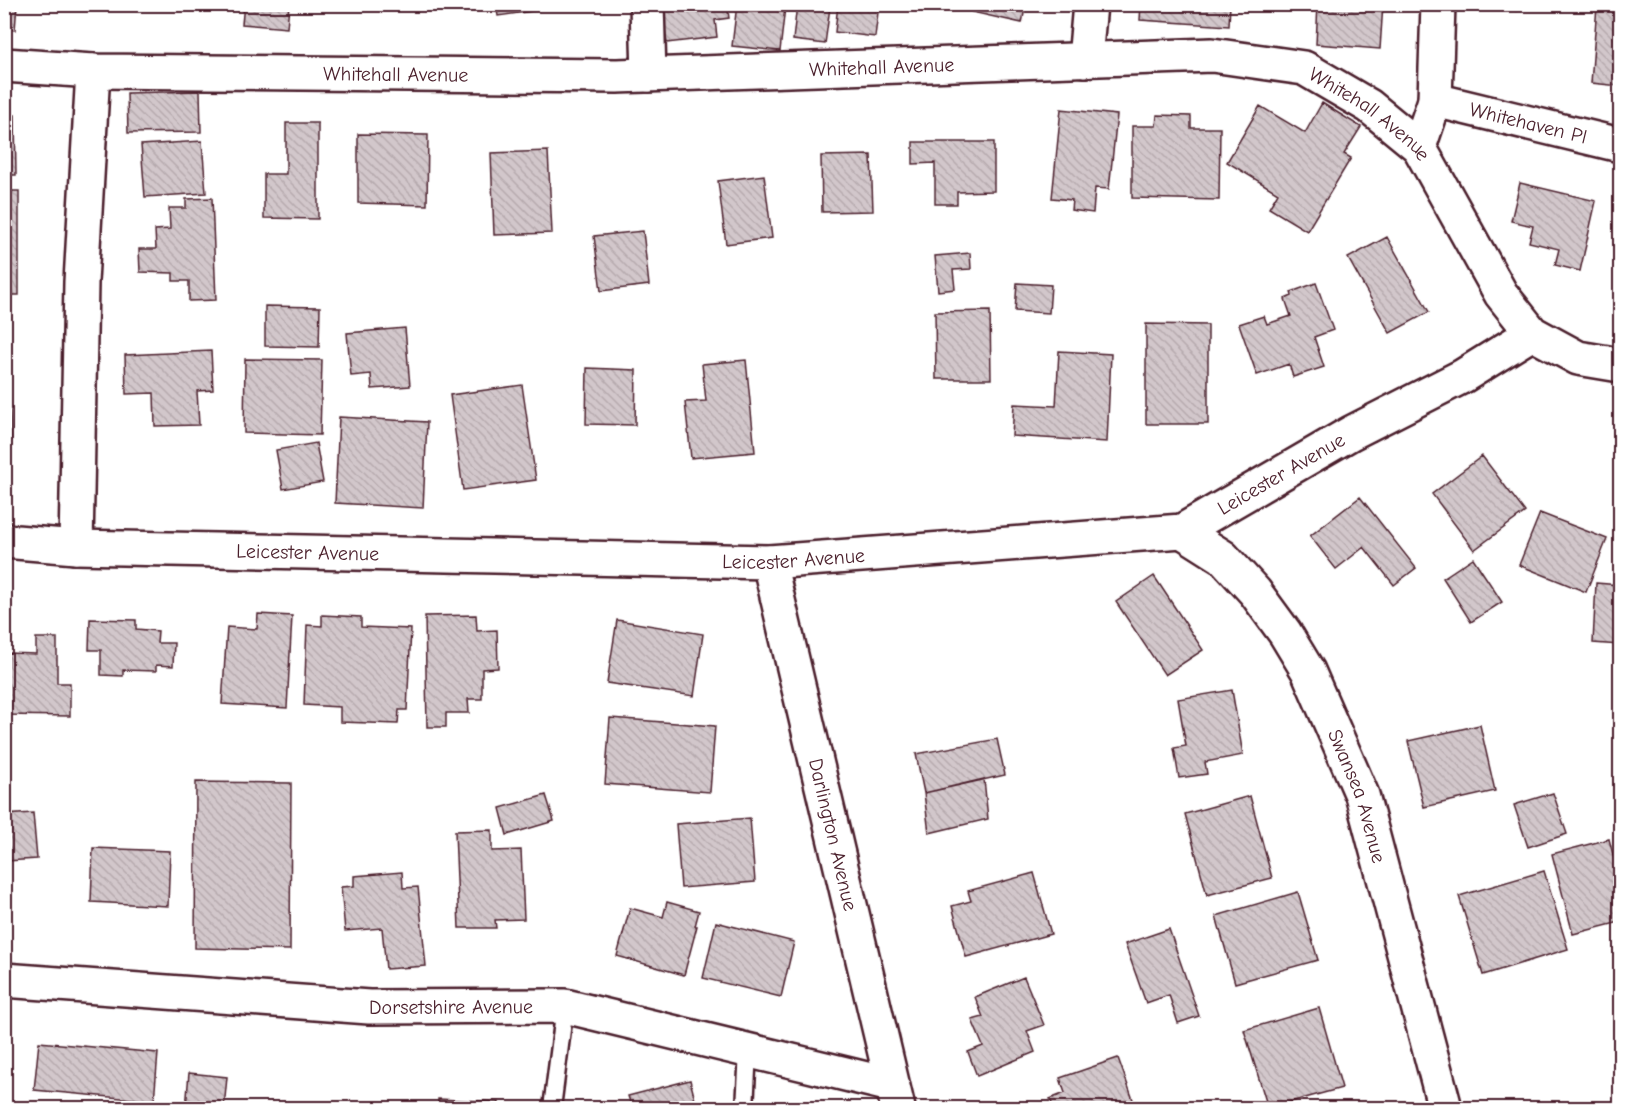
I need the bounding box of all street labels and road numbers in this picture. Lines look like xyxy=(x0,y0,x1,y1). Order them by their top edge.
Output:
street label: Whitehall Avenue xyxy=(809,53,955,81)
street label: Whitehall Avenue xyxy=(323,62,469,87)
street label: Whitehall Avenue xyxy=(1305,62,1435,164)
street label: Whitehaven Pl xyxy=(1467,98,1589,149)
street label: Leicester Avenue xyxy=(1214,428,1349,520)
street label: Leicester Avenue xyxy=(236,539,379,566)
street label: Leicester Avenue xyxy=(722,544,866,574)
street label: Swansea Avenue xyxy=(1323,726,1391,865)
street label: Darlington Avenue xyxy=(804,756,862,913)
street label: Dorsetshire Avenue xyxy=(369,995,533,1019)

